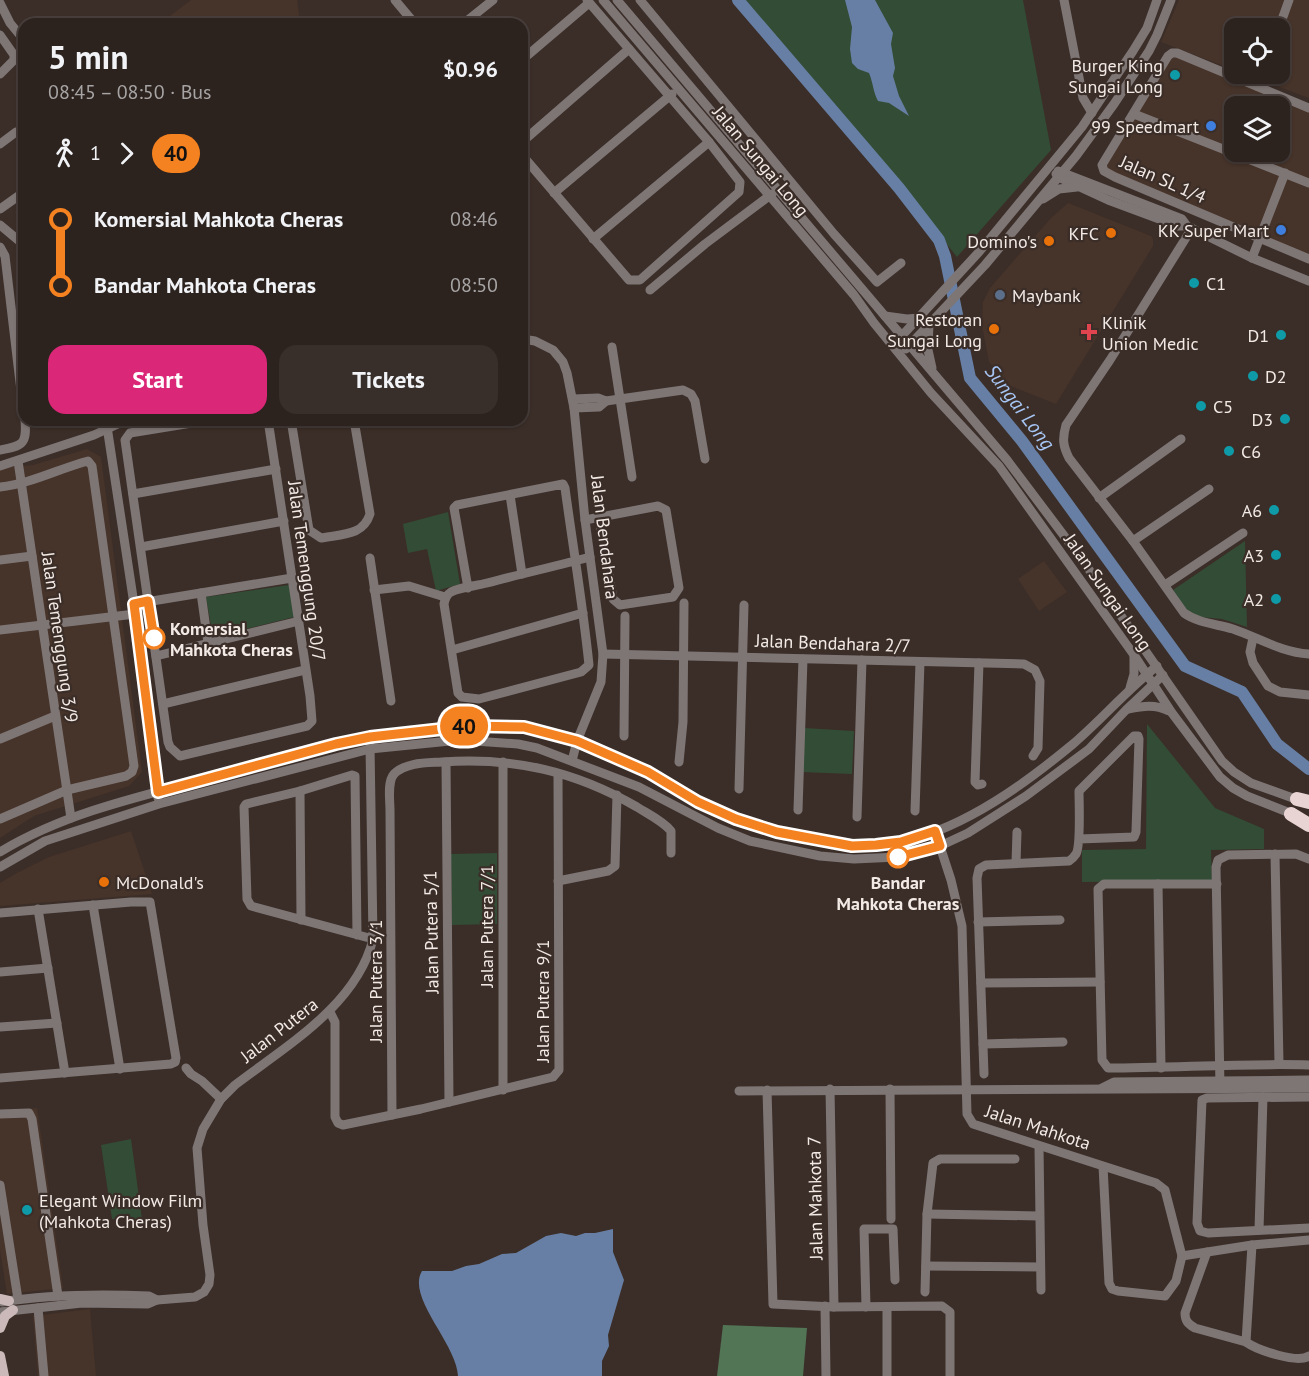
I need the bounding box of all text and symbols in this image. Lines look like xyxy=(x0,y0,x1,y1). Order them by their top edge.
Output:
map controls xyxy=(1224,18,1290,162)
button: locate xyxy=(1224,18,1290,84)
text: 5 min xyxy=(48,35,129,78)
place label: Burger King Sungai Long xyxy=(1068,54,1163,98)
text: $0.96 xyxy=(443,55,498,83)
marker: Burger King Sungai Long xyxy=(1168,68,1182,82)
text: 08:45 – 08:50 · Bus xyxy=(48,79,212,105)
button: layers xyxy=(1224,96,1290,162)
street label: Jalan Sungai Long xyxy=(707,100,814,221)
place label: 99 Speedmart xyxy=(1091,115,1199,138)
marker: 99 Speedmart xyxy=(1204,119,1218,133)
icon: walk xyxy=(48,137,81,170)
icon: forward xyxy=(110,137,143,170)
text: 1 xyxy=(90,140,101,166)
text: 40 xyxy=(164,140,188,167)
street label: Jalan SL 1/4 xyxy=(1115,149,1210,208)
text: Komersial Mahkota Cheras xyxy=(94,205,343,233)
text: 08:46 xyxy=(450,206,498,232)
place label: KK Super Mart xyxy=(1158,219,1269,242)
place label: KFC xyxy=(1068,222,1099,245)
marker: KK Super Mart xyxy=(1274,223,1288,237)
marker: KFC xyxy=(1104,226,1118,240)
place label: Domino's xyxy=(967,230,1037,253)
marker: Domino's xyxy=(1042,234,1056,248)
text: Bandar Mahkota Cheras xyxy=(94,271,316,299)
text: 08:50 xyxy=(450,272,498,298)
place label: C1 xyxy=(1206,272,1226,295)
marker: C1 xyxy=(1187,276,1201,290)
place label: Maybank xyxy=(1012,284,1081,307)
marker: Maybank xyxy=(993,288,1007,302)
place label: Restoran Sungai Long xyxy=(887,308,982,352)
place label: Klinik Union Medic xyxy=(1102,311,1199,355)
marker: Restoran Sungai Long xyxy=(987,322,1001,336)
marker: Klinik Union Medic xyxy=(1080,323,1098,341)
place label: D1 xyxy=(1247,324,1269,347)
marker: D1 xyxy=(1274,328,1288,342)
button: Start xyxy=(48,345,267,414)
button: Tickets xyxy=(279,345,498,414)
water label: Sungai Long xyxy=(979,359,1061,455)
place label: D2 xyxy=(1265,365,1287,388)
marker: D2 xyxy=(1246,369,1260,383)
place label: C5 xyxy=(1213,395,1233,418)
marker: C5 xyxy=(1194,399,1208,413)
place label: D3 xyxy=(1251,408,1273,431)
marker: D3 xyxy=(1278,412,1292,426)
place label: C6 xyxy=(1241,440,1261,463)
marker: C6 xyxy=(1222,444,1236,458)
street label: Jalan Bendahara xyxy=(586,473,624,600)
street label: Jalan Temenggung 20/7 xyxy=(283,478,331,663)
place label: A6 xyxy=(1242,499,1262,522)
marker: A6 xyxy=(1267,503,1281,517)
street label: Jalan Sungai Long xyxy=(1059,528,1157,655)
place label: A3 xyxy=(1244,544,1264,567)
marker: A3 xyxy=(1269,548,1283,562)
street label: Jalan Temenggung 3/9 xyxy=(36,549,83,724)
place label: A2 xyxy=(1244,588,1264,611)
marker: A2 xyxy=(1269,592,1283,606)
place label: Komersial Mahkota Cheras xyxy=(170,617,293,661)
marker: Komersial Mahkota Cheras xyxy=(143,627,165,649)
street label: Jalan Bendahara 2/7 xyxy=(754,629,911,657)
line badge: 40 xyxy=(437,706,491,746)
text: 40 xyxy=(452,713,476,740)
marker: Bandar Mahkota Cheras xyxy=(887,846,909,868)
street label: Jalan Putera 7/1 xyxy=(475,864,498,989)
street label: Jalan Putera 5/1 xyxy=(418,870,444,995)
place label: McDonald's xyxy=(116,871,204,894)
place label: Bandar Mahkota Cheras xyxy=(837,871,960,915)
marker: McDonald's xyxy=(97,875,111,889)
street label: Jalan Putera 3/1 xyxy=(364,919,387,1044)
street label: Jalan Putera 9/1 xyxy=(531,939,554,1064)
street label: Jalan Putera xyxy=(235,993,322,1068)
street label: Jalan Mahkota xyxy=(982,1099,1093,1155)
street label: Jalan Mahkota 7 xyxy=(802,1136,828,1261)
place label: Elegant Window Film (Mahkota Cheras) xyxy=(39,1189,202,1233)
marker: Elegant Window Film (Mahkota Cheras) xyxy=(20,1203,34,1217)

